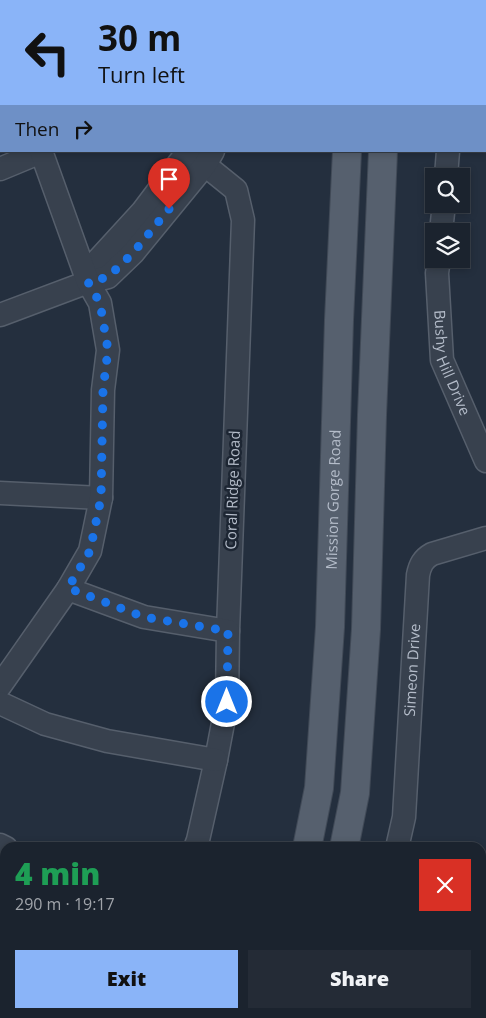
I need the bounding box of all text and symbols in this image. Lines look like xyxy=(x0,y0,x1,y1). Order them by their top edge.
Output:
text: 30 m xyxy=(98,14,181,61)
icon: left xyxy=(15,20,80,85)
text: Turn left xyxy=(98,59,185,89)
icon: right xyxy=(69,115,97,143)
text: Then xyxy=(15,116,59,142)
pin xyxy=(148,158,190,209)
icon: arrive xyxy=(155,165,183,193)
map controls xyxy=(425,168,470,268)
button: search xyxy=(425,168,470,213)
button: layers xyxy=(425,223,470,268)
street label: Bushy Hill Drive xyxy=(430,309,476,418)
street label: Mission Gorge Road xyxy=(321,429,345,570)
street label: Coral Ridge Road xyxy=(220,430,244,550)
street label: Simeon Drive xyxy=(399,623,424,717)
position arrow xyxy=(200,675,252,727)
text: 4 min xyxy=(15,853,100,894)
button: close xyxy=(419,859,471,911)
text: 290 m · 19:17 xyxy=(15,893,115,915)
button: Exit xyxy=(15,950,238,1008)
button: Share xyxy=(248,950,471,1008)

